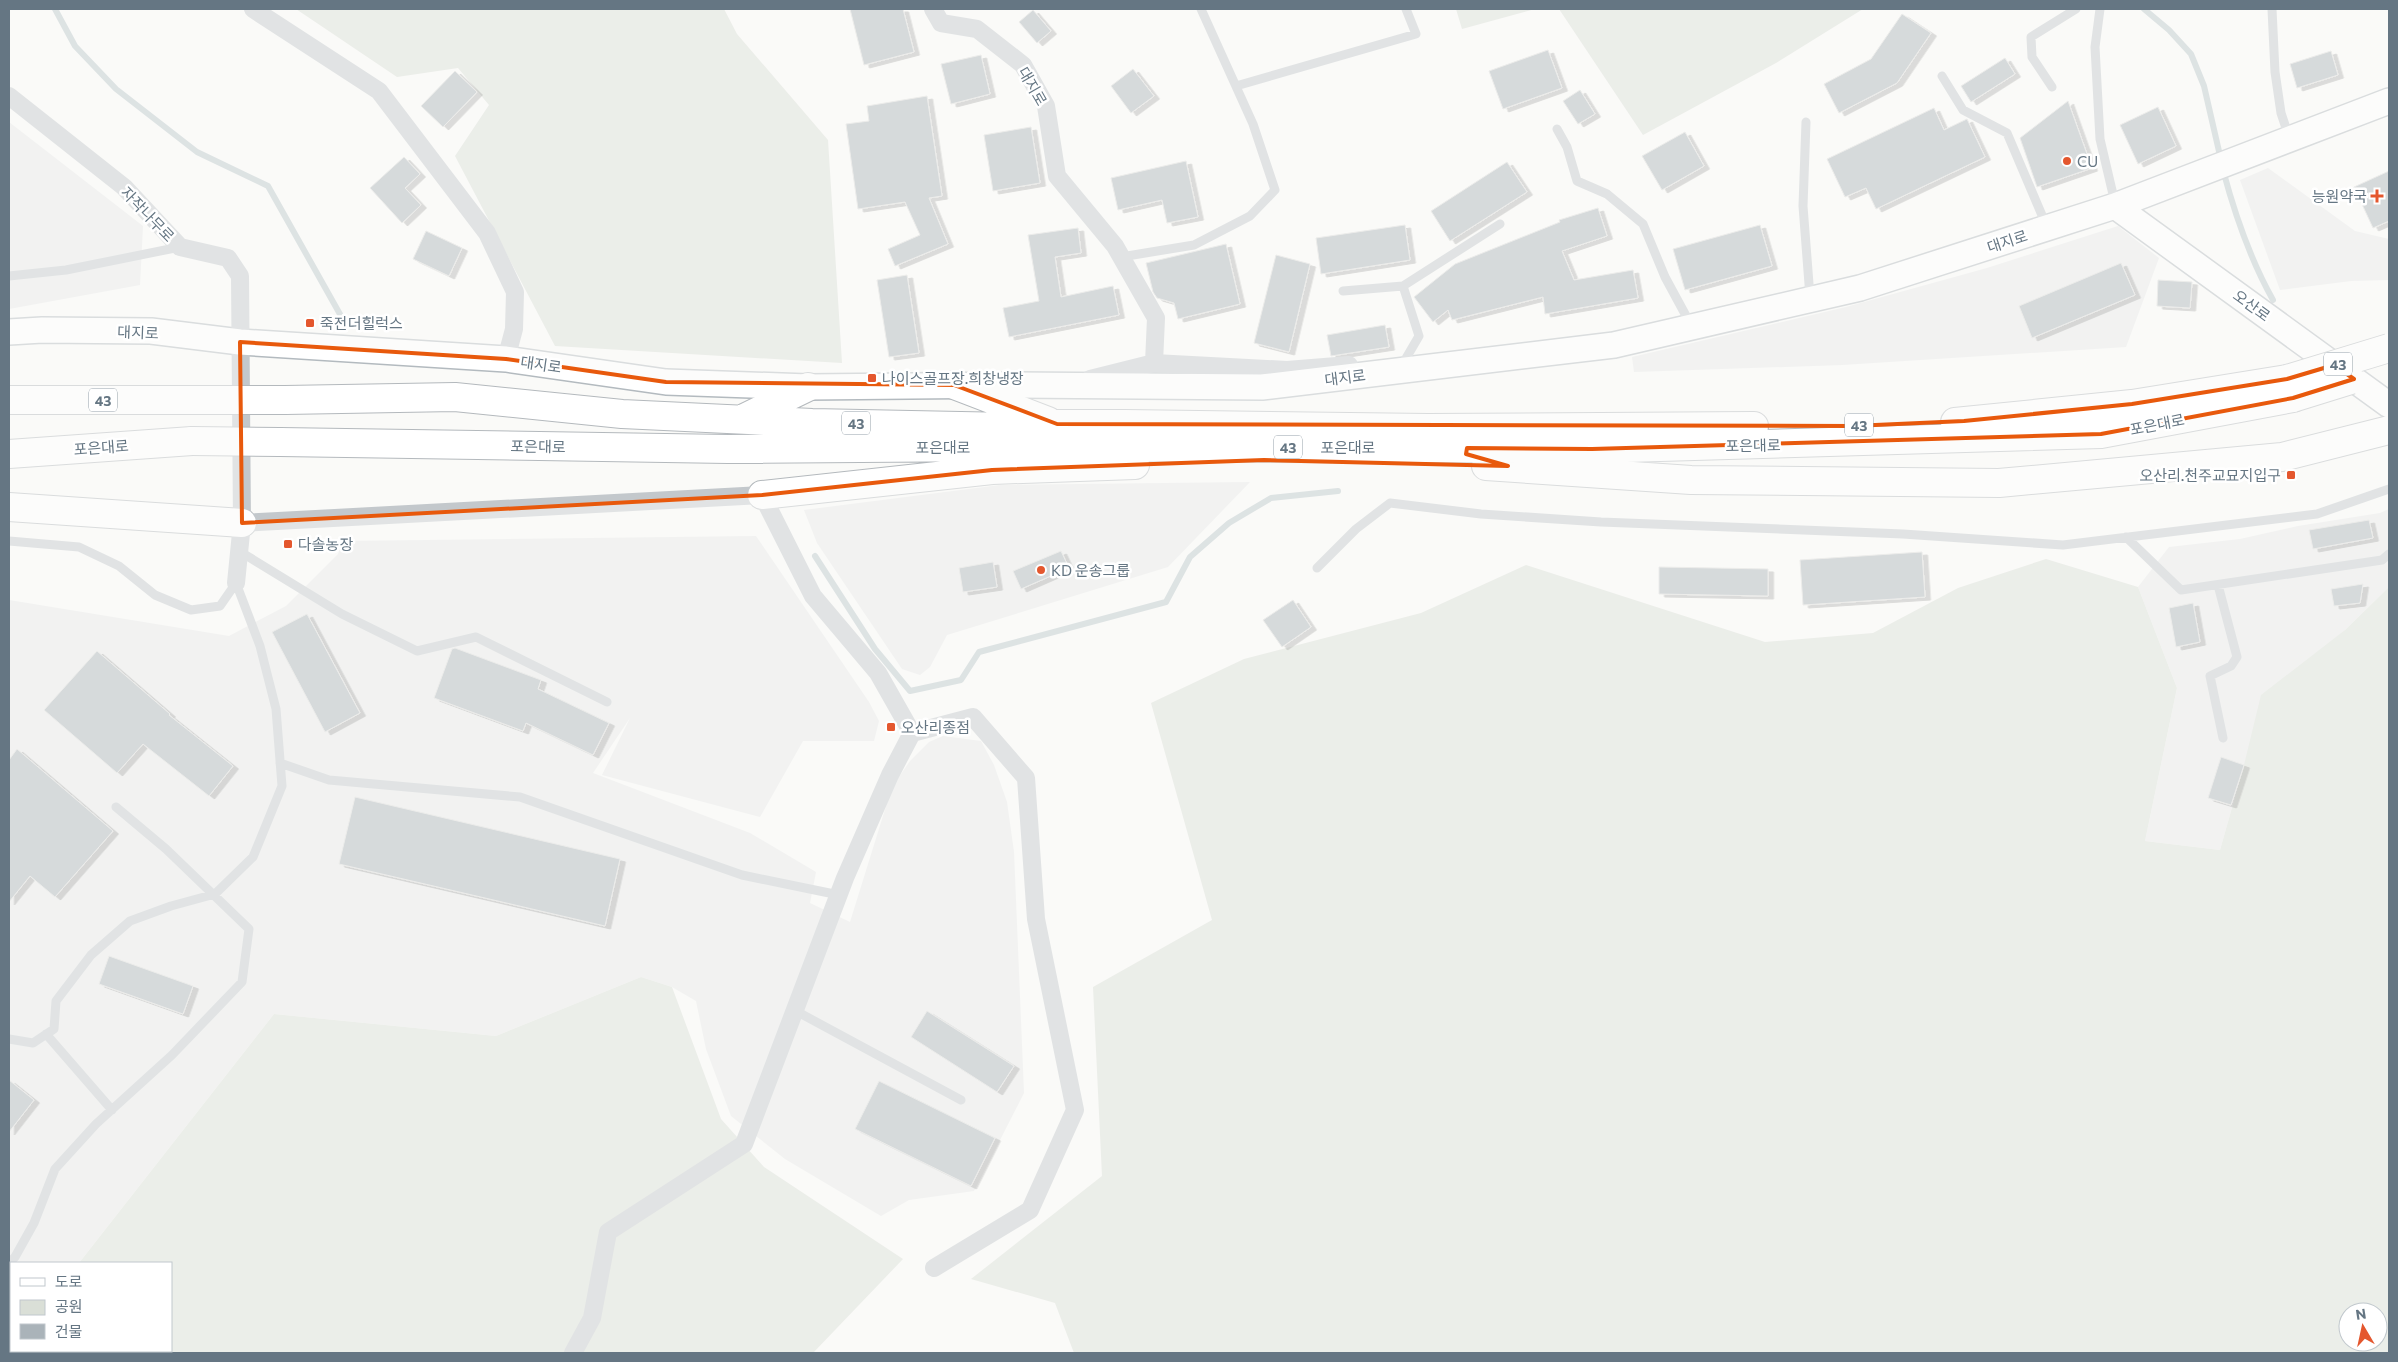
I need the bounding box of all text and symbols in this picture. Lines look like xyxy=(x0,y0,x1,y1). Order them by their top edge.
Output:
street label: 대지로 xyxy=(1015,64,1051,108)
place label: CU xyxy=(2077,152,2098,170)
marker: CU xyxy=(2061,155,2073,167)
street label: 자작나무로 xyxy=(118,183,178,245)
place label: 능원약국 xyxy=(2312,187,2367,205)
marker: 능원약국 xyxy=(2371,190,2383,202)
street label: 대지로 xyxy=(1985,226,2029,256)
street label: 오산로 xyxy=(2230,286,2274,324)
place label: 죽전더힐럭스 xyxy=(320,314,403,332)
marker: 죽전더힐럭스 xyxy=(304,317,316,329)
street label: 대지로 xyxy=(117,322,159,342)
street label: 대지로 xyxy=(519,352,563,376)
road number: 43 xyxy=(2324,352,2352,376)
street label: 대지로 xyxy=(1323,366,1367,388)
place label: 나이스골프장.희창냉장 xyxy=(882,369,1024,387)
marker: 나이스골프장.희창냉장 xyxy=(866,372,878,384)
road number: 43 xyxy=(89,388,117,412)
street label: 포은대로 xyxy=(2128,410,2186,438)
road number: 43 xyxy=(842,412,870,434)
road number: 43 xyxy=(1845,414,1873,436)
street label: 포은대로 xyxy=(73,436,129,458)
road number: 43 xyxy=(1274,436,1302,458)
street label: 포은대로 xyxy=(1725,436,1781,454)
street label: 포은대로 xyxy=(510,437,566,455)
street label: 포은대로 xyxy=(915,438,971,456)
street label: 포은대로 xyxy=(1320,438,1376,456)
place label: 오산리.천주교묘지입구 xyxy=(2139,466,2281,484)
marker: 오산리.천주교묘지입구 xyxy=(2285,469,2297,481)
place label: 다솔농장 xyxy=(298,535,353,553)
marker: 다솔농장 xyxy=(282,538,294,550)
place label: KD 운송그룹 xyxy=(1051,561,1130,579)
marker: KD 운송그룹 xyxy=(1035,564,1047,576)
place label: 오산리종점 xyxy=(901,718,970,736)
marker: 오산리종점 xyxy=(885,721,897,733)
legend xyxy=(10,1262,172,1352)
text: 도로 xyxy=(55,1272,83,1290)
text: 공원 xyxy=(55,1297,83,1315)
north arrow xyxy=(2338,1302,2388,1352)
text: N xyxy=(2354,1304,2367,1323)
text: 건물 xyxy=(55,1322,83,1340)

